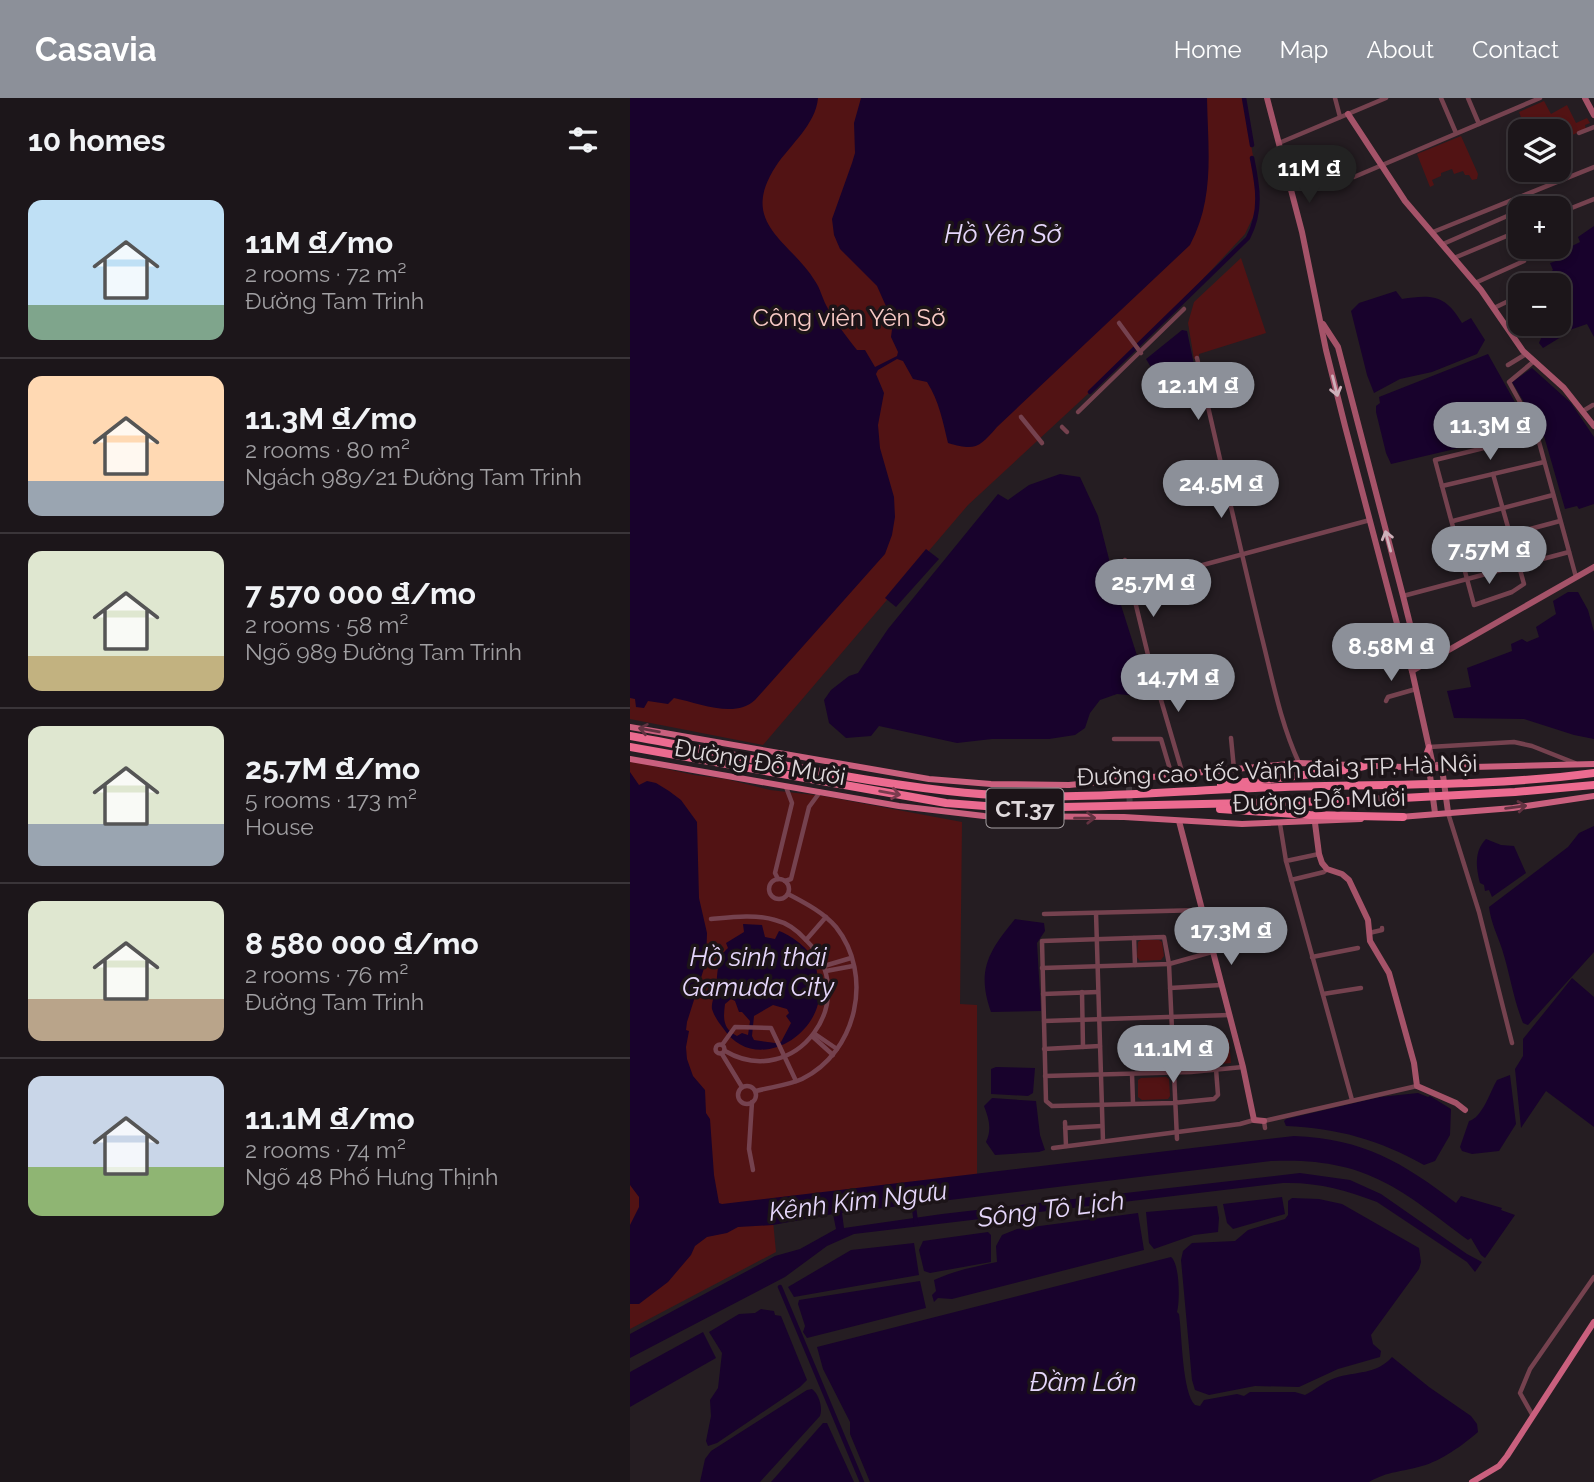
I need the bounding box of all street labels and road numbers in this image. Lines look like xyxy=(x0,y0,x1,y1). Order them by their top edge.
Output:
street label: Đường Đỗ Mười xyxy=(672,733,848,791)
street label: Đường cao tốc Vành đai 3 TP. Hà Nội xyxy=(1076,749,1478,791)
street label: Đường Đỗ Mười xyxy=(1232,782,1406,818)
road number: CT.37 xyxy=(986,788,1064,828)

